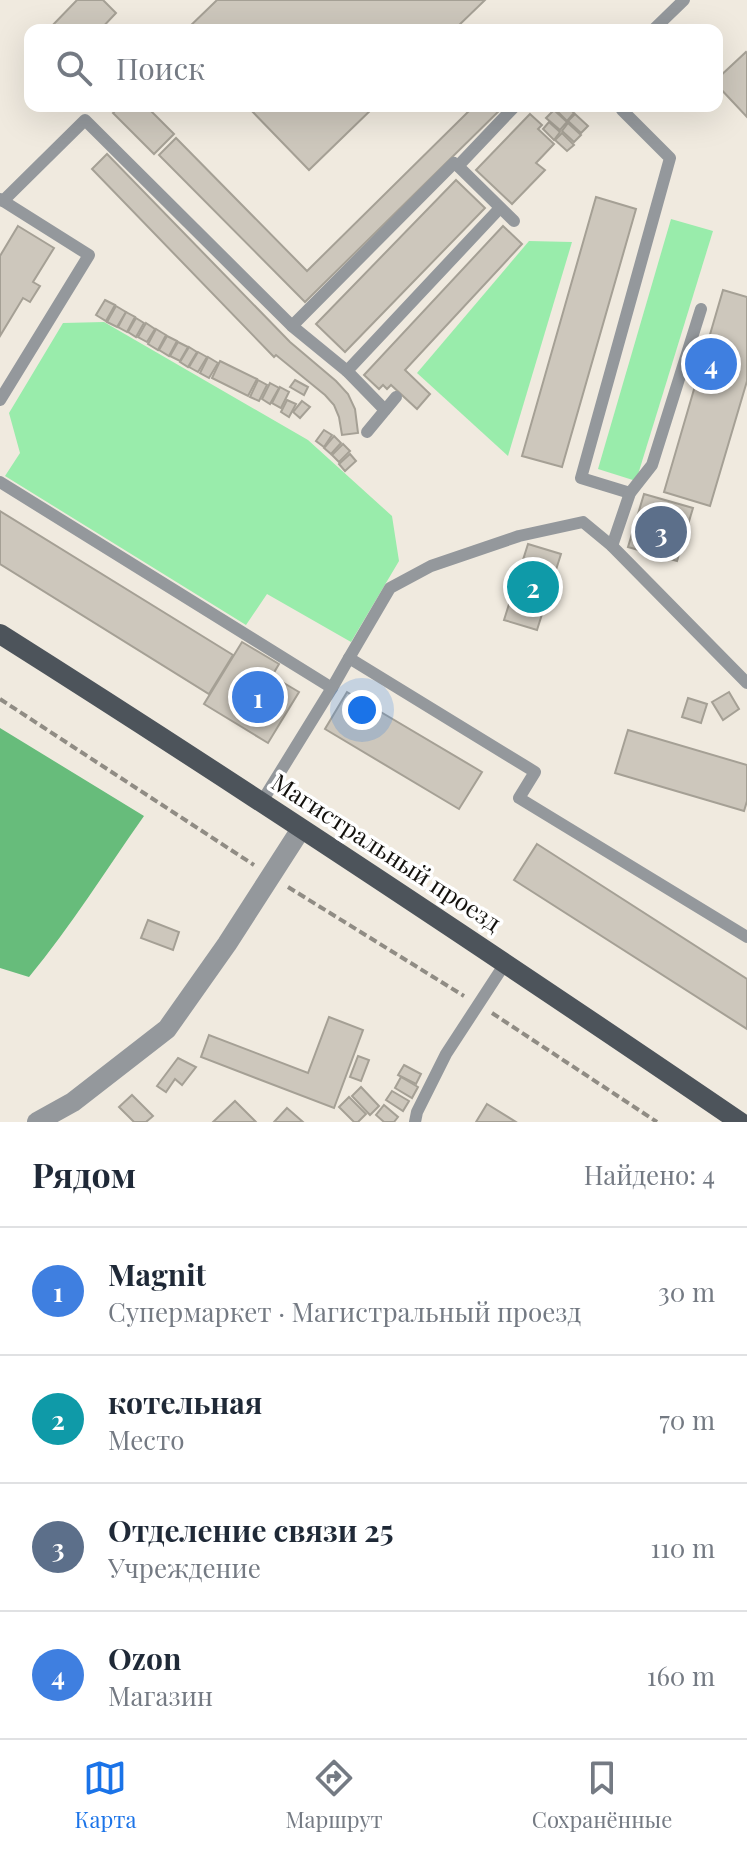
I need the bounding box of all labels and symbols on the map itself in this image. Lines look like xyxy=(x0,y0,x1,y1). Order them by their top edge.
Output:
pin: 4 xyxy=(685,334,737,394)
pin: 3 xyxy=(635,502,687,562)
pin: 2 xyxy=(507,557,559,617)
pin: 1 xyxy=(232,667,284,727)
your location xyxy=(342,690,382,730)
street label: Магистральный проезд xyxy=(266,765,508,938)

